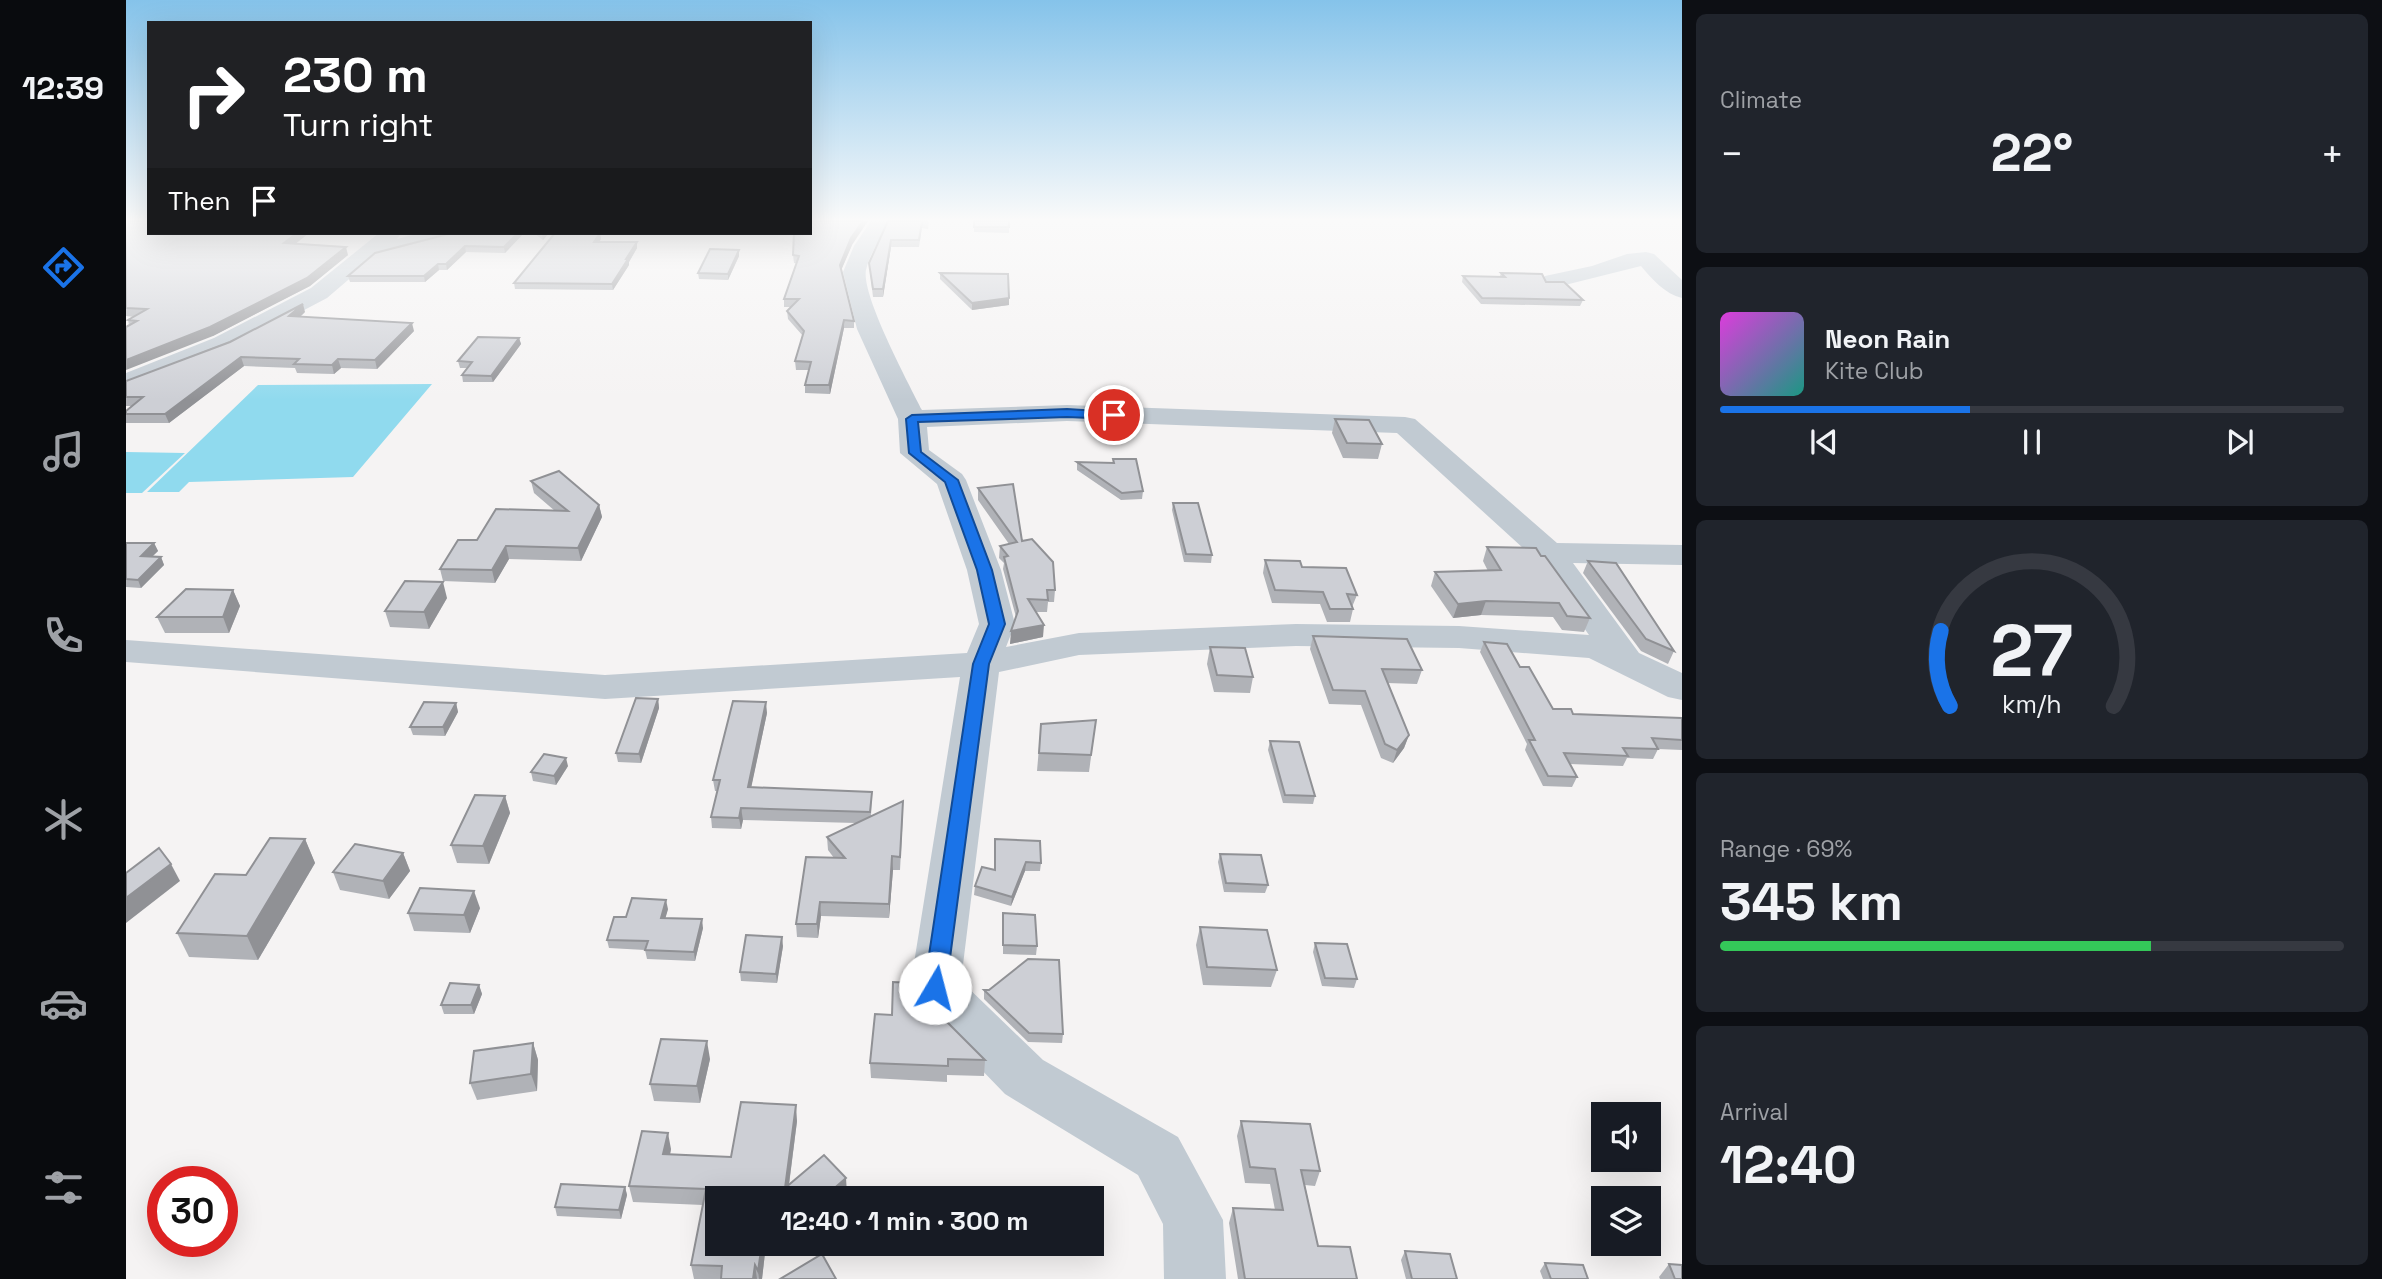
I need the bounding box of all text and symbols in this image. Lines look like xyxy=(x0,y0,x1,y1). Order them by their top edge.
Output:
text: 230 m xyxy=(283,44,428,106)
icon: right xyxy=(168,49,259,140)
text: 12:39 xyxy=(22,68,104,108)
text: Climate xyxy=(1720,85,1802,115)
text: Turn right xyxy=(283,105,433,145)
text: 22° xyxy=(1991,120,2073,186)
text: − xyxy=(1720,130,1744,178)
text: + xyxy=(2320,130,2344,178)
icon: arrive xyxy=(245,182,283,220)
text: Then xyxy=(168,184,231,218)
icon: directions xyxy=(39,243,88,292)
text: Neon Rain xyxy=(1825,322,1950,356)
text: Kite Club xyxy=(1825,356,1924,386)
pin xyxy=(1084,385,1144,445)
icon: arrive xyxy=(1095,396,1133,434)
icon: previous xyxy=(1805,423,1843,461)
icon: pause xyxy=(2013,423,2051,461)
icon: next xyxy=(2221,423,2259,461)
icon: music xyxy=(39,427,88,476)
text: 27 xyxy=(1991,604,2073,697)
icon: phone xyxy=(39,611,88,660)
text: km/h xyxy=(2002,687,2062,719)
icon: climate xyxy=(39,795,88,844)
text: Range · 69% xyxy=(1720,834,1852,864)
text: 345 km xyxy=(1720,869,1903,935)
position arrow xyxy=(898,951,972,1025)
icon: car xyxy=(39,979,88,1028)
text: Arrival xyxy=(1720,1097,1788,1127)
map controls xyxy=(1591,1102,1661,1256)
button: sound xyxy=(1591,1102,1661,1172)
text: 12:40 xyxy=(1720,1132,1857,1198)
icon: filters xyxy=(39,1163,88,1212)
speed limit sign: 30 xyxy=(147,1166,238,1257)
button: layers xyxy=(1591,1186,1661,1256)
text: 12:40 · 1 min · 300 m xyxy=(781,1204,1028,1238)

